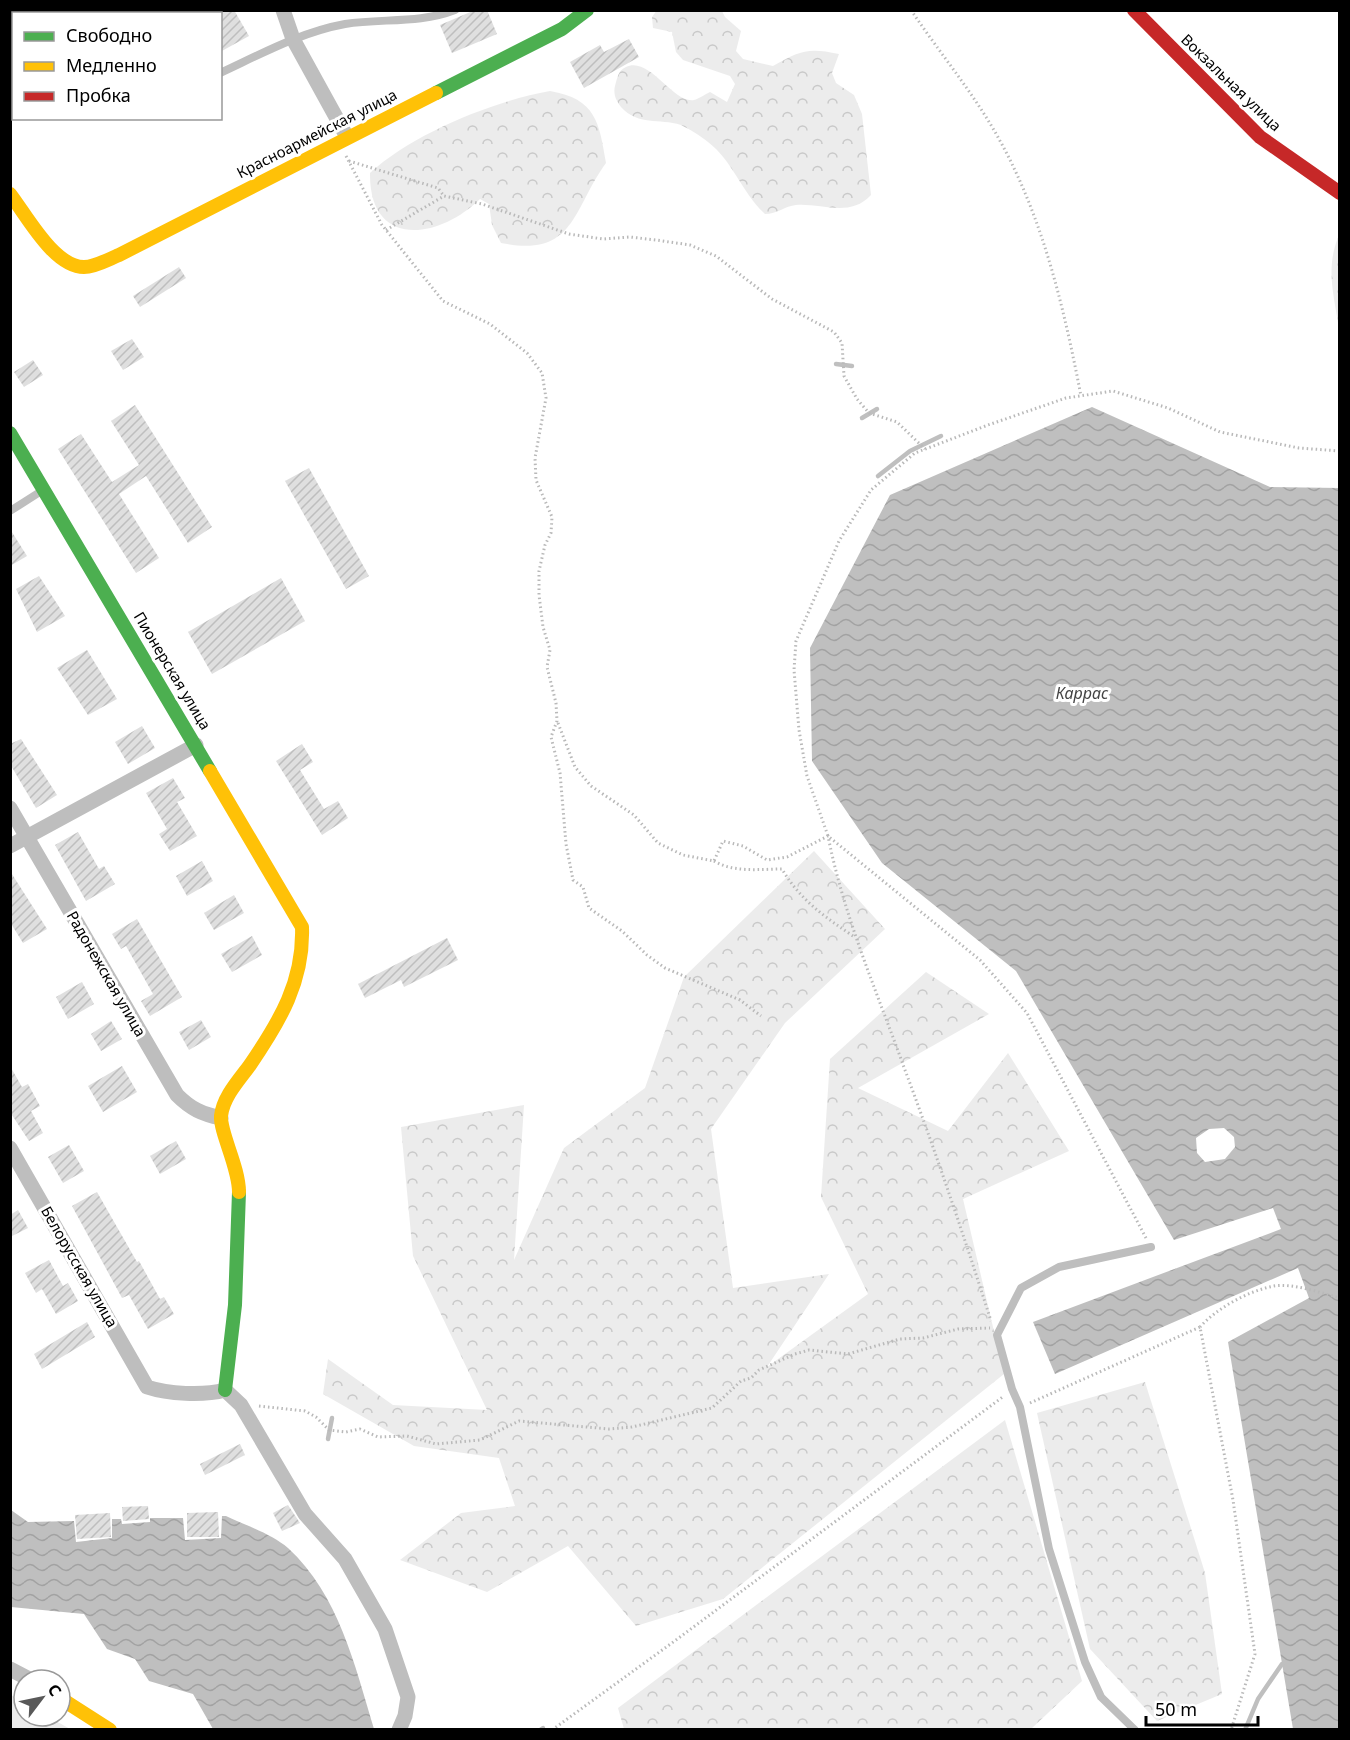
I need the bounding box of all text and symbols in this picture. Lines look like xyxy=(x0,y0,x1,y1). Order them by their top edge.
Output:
legend xyxy=(12,12,222,120)
text: Свободно xyxy=(66,23,152,47)
street label: Вокзальная улица xyxy=(1177,29,1286,135)
text: Медленно xyxy=(66,53,157,77)
text: Пробка xyxy=(66,83,131,107)
street label: Красноармейская улица xyxy=(233,84,400,182)
street label: Пионерская улица xyxy=(130,608,216,733)
water label: Каррас xyxy=(1056,682,1109,704)
street label: Радонежская улица xyxy=(63,907,151,1040)
street label: Белорусская улица xyxy=(37,1202,123,1331)
north arrow xyxy=(12,1668,72,1728)
text: С xyxy=(43,1680,67,1700)
scale bar xyxy=(1146,1689,1258,1727)
text: 50 m xyxy=(1155,1697,1197,1721)

